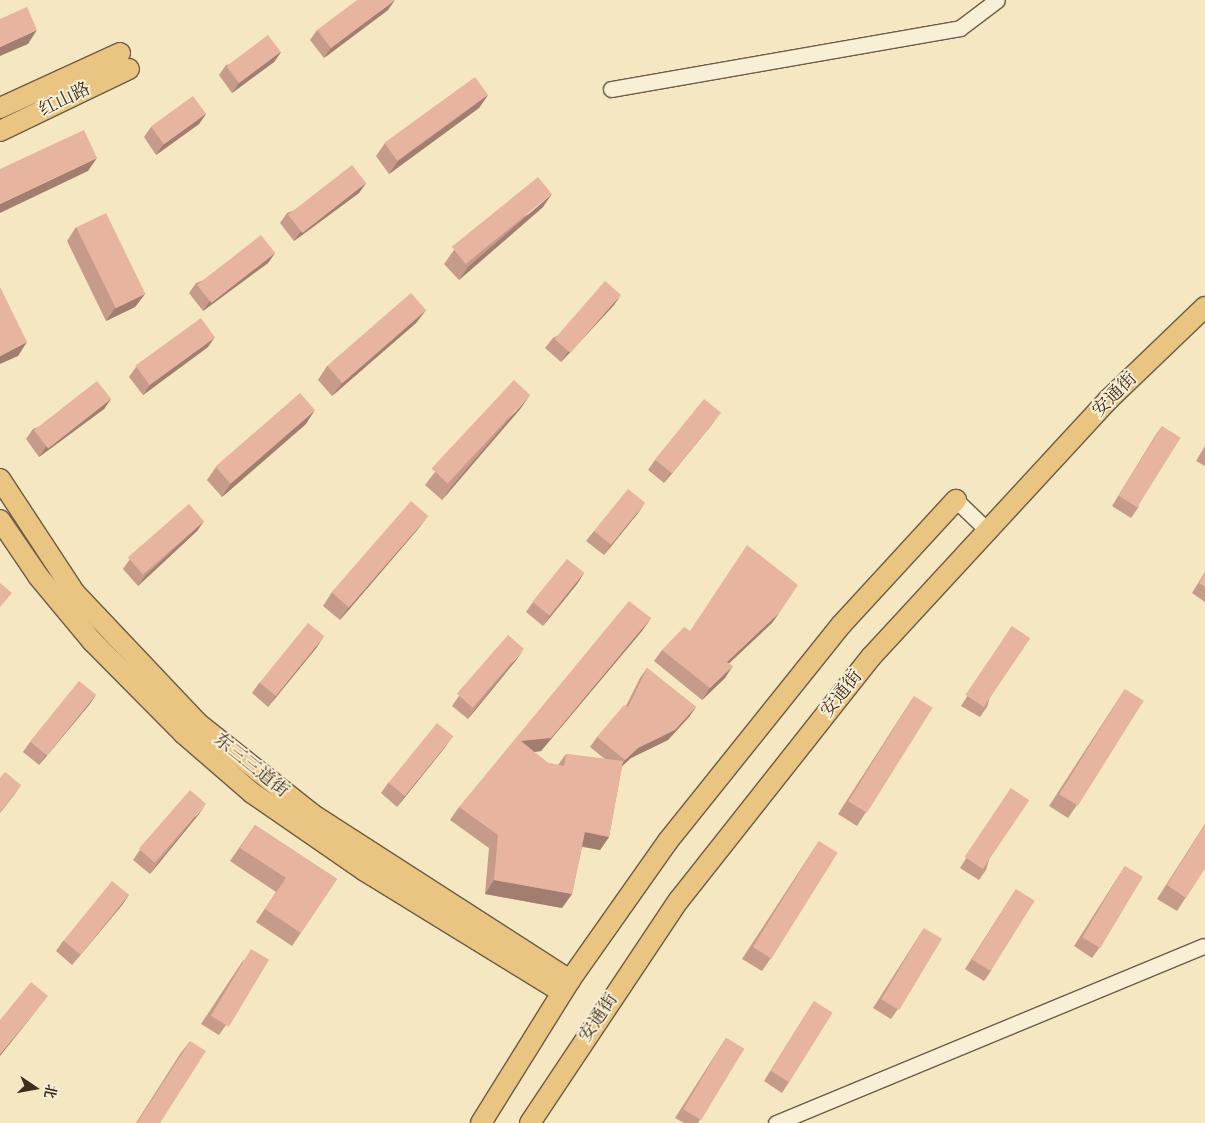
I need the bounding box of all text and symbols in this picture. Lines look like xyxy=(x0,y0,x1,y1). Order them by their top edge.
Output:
street label: 红山路 xyxy=(36,78,94,122)
street label: 安通街 xyxy=(1088,368,1142,422)
street label: 安通街 xyxy=(817,666,867,722)
street label: 东三三道街 xyxy=(209,729,293,803)
street label: 安通街 xyxy=(575,990,623,1046)
north arrow xyxy=(10,1063,60,1113)
text: 北 xyxy=(41,1083,58,1099)

